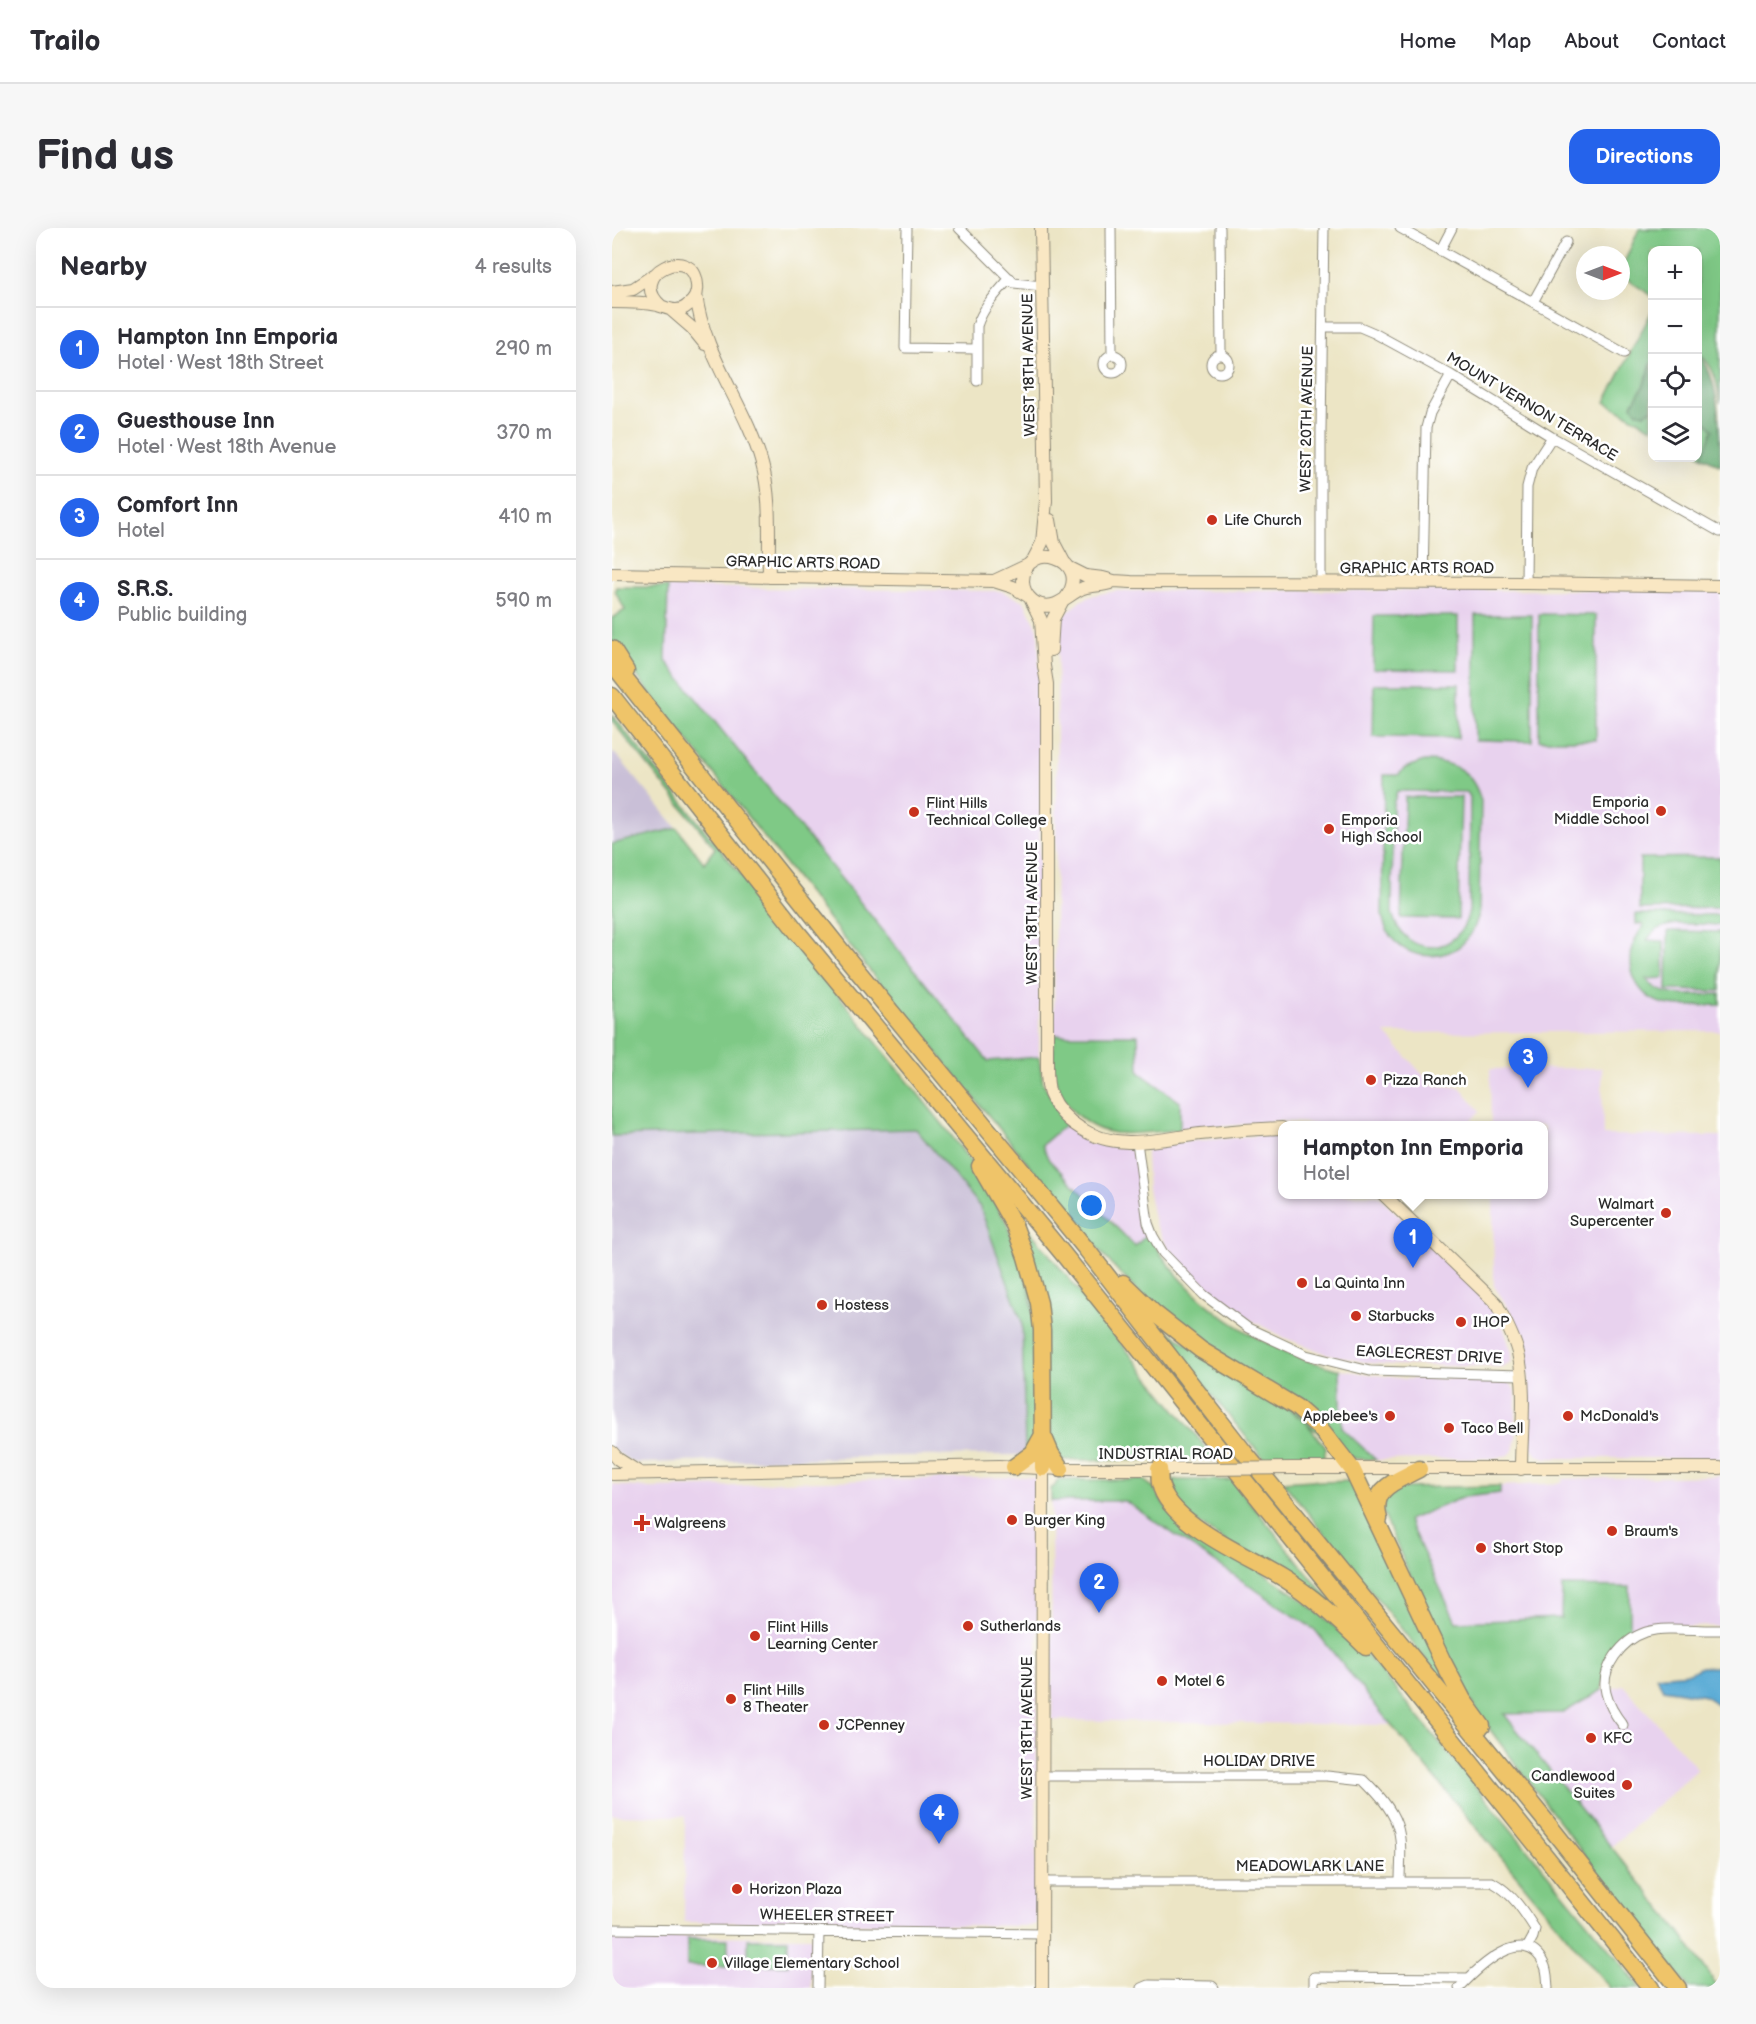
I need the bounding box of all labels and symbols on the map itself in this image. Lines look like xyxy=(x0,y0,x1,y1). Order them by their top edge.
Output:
north arrow xyxy=(1576,246,1630,300)
street label: WEST 18TH AVENUE xyxy=(1018,293,1040,437)
street label: WEST 20TH AVENUE xyxy=(1296,346,1318,492)
street label: MOUNT VERNON TERRACE xyxy=(1443,348,1621,466)
place label: Life Church xyxy=(1224,511,1302,530)
marker: Life Church xyxy=(1205,513,1219,527)
street label: GRAPHIC ARTS ROAD xyxy=(726,552,880,574)
street label: GRAPHIC ARTS ROAD xyxy=(1340,559,1494,578)
place label: Emporia Middle School xyxy=(1554,793,1649,829)
place label: Flint Hills Technical College xyxy=(926,794,1047,830)
marker: Emporia Middle School xyxy=(1654,804,1668,818)
marker: Flint Hills Technical College xyxy=(907,805,921,819)
place label: Emporia High School xyxy=(1341,811,1422,847)
marker: Emporia High School xyxy=(1322,822,1336,836)
street label: WEST 18TH AVENUE xyxy=(1023,841,1042,985)
pin: 3 xyxy=(1508,1038,1548,1088)
place label: Pizza Ranch xyxy=(1383,1071,1467,1090)
marker: Pizza Ranch xyxy=(1364,1073,1378,1087)
your location xyxy=(1077,1191,1106,1220)
place label: Walmart Supercenter xyxy=(1570,1195,1655,1231)
marker: Walmart Supercenter xyxy=(1659,1206,1673,1220)
pin: 1 xyxy=(1394,1218,1432,1268)
place label: La Quinta Inn xyxy=(1314,1274,1405,1293)
marker: La Quinta Inn xyxy=(1295,1276,1309,1290)
place label: Hostess xyxy=(834,1296,889,1315)
marker: Hostess xyxy=(815,1298,829,1312)
place label: Starbucks xyxy=(1368,1307,1435,1326)
marker: Starbucks xyxy=(1349,1309,1363,1323)
place label: IHOP xyxy=(1473,1313,1510,1332)
marker: IHOP xyxy=(1454,1315,1468,1329)
street label: EAGLECREST DRIVE xyxy=(1355,1342,1503,1368)
place label: Applebee's xyxy=(1303,1407,1379,1426)
place label: McDonald's xyxy=(1580,1407,1659,1426)
marker: Applebee's xyxy=(1383,1409,1397,1423)
marker: McDonald's xyxy=(1561,1409,1575,1423)
place label: Taco Bell xyxy=(1461,1419,1523,1438)
marker: Taco Bell xyxy=(1442,1421,1456,1435)
street label: INDUSTRIAL ROAD xyxy=(1099,1445,1233,1464)
place label: Burger King xyxy=(1024,1511,1105,1530)
marker: Burger King xyxy=(1005,1513,1019,1527)
place label: Walgreens xyxy=(654,1514,727,1533)
marker: Walgreens xyxy=(635,1516,649,1530)
place label: Braum's xyxy=(1624,1522,1679,1541)
marker: Braum's xyxy=(1605,1524,1619,1538)
place label: Short Stop xyxy=(1493,1539,1564,1558)
marker: Short Stop xyxy=(1474,1541,1488,1555)
pin: 2 xyxy=(1080,1564,1118,1613)
place label: Sutherlands xyxy=(980,1617,1061,1636)
place label: Flint Hills Learning Center xyxy=(767,1618,878,1654)
marker: Sutherlands xyxy=(961,1619,975,1633)
marker: Flint Hills Learning Center xyxy=(748,1629,762,1643)
street label: WEST 18TH AVENUE xyxy=(1018,1656,1037,1800)
place label: Motel 6 xyxy=(1174,1672,1225,1691)
marker: Motel 6 xyxy=(1155,1674,1169,1688)
place label: Flint Hills 8 Theater xyxy=(743,1681,809,1717)
marker: Flint Hills 8 Theater xyxy=(724,1692,738,1706)
place label: JCPenney xyxy=(836,1716,905,1735)
marker: JCPenney xyxy=(817,1718,831,1732)
place label: KFC xyxy=(1603,1729,1633,1748)
marker: KFC xyxy=(1584,1731,1598,1745)
street label: HOLIDAY DRIVE xyxy=(1203,1752,1315,1771)
place label: Candlewood Suites xyxy=(1531,1767,1616,1803)
marker: Candlewood Suites xyxy=(1620,1778,1634,1792)
pin: 4 xyxy=(920,1794,958,1844)
street label: MEADOWLARK LANE xyxy=(1236,1857,1384,1876)
place label: Horizon Plaza xyxy=(749,1880,842,1899)
marker: Horizon Plaza xyxy=(730,1882,744,1896)
street label: WHEELER STREET xyxy=(760,1905,894,1927)
place label: Village Elementary School xyxy=(724,1954,899,1973)
marker: Village Elementary School xyxy=(705,1956,719,1970)

